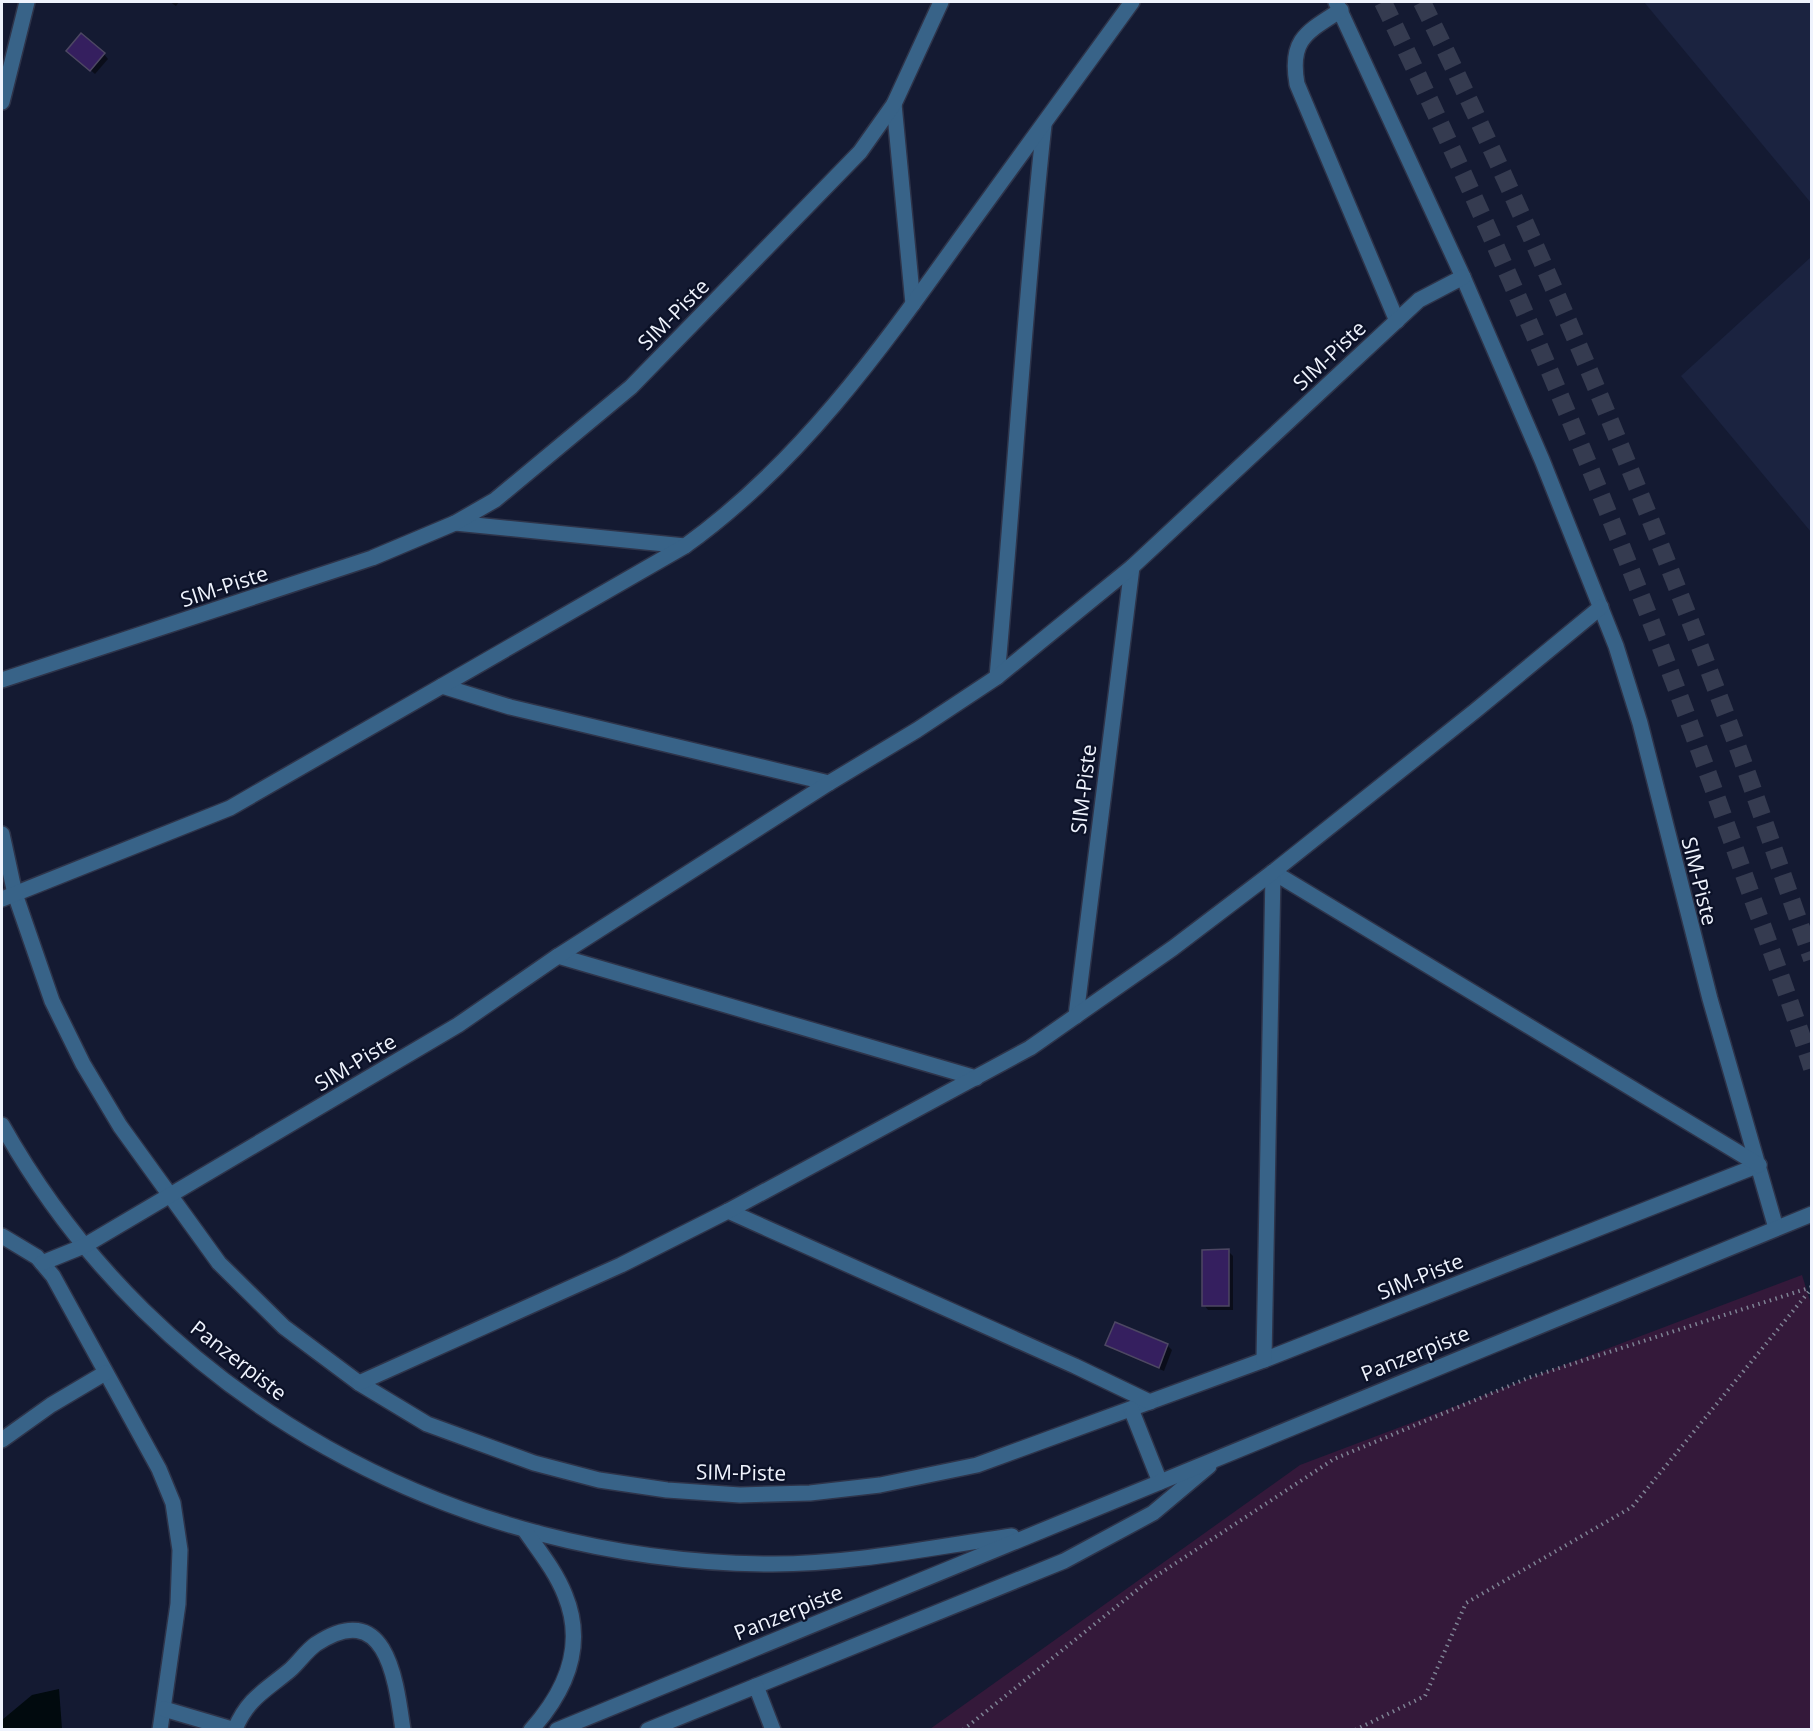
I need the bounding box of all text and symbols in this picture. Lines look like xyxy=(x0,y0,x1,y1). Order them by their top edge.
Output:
street label: SIM-Piste xyxy=(631,272,715,356)
street label: SIM-Piste xyxy=(1286,314,1372,396)
street label: SIM-Piste xyxy=(177,559,271,613)
street label: SIM-Piste xyxy=(1064,743,1102,835)
street label: SIM-Piste xyxy=(1675,834,1725,928)
street label: SIM-Piste xyxy=(309,1027,401,1097)
street label: SIM-Piste xyxy=(1373,1246,1467,1306)
street label: Panzerpiste xyxy=(185,1314,293,1406)
street label: Panzerpiste xyxy=(1357,1319,1473,1387)
street label: SIM-Piste xyxy=(696,1457,786,1487)
street label: Panzerpiste xyxy=(730,1578,846,1646)

